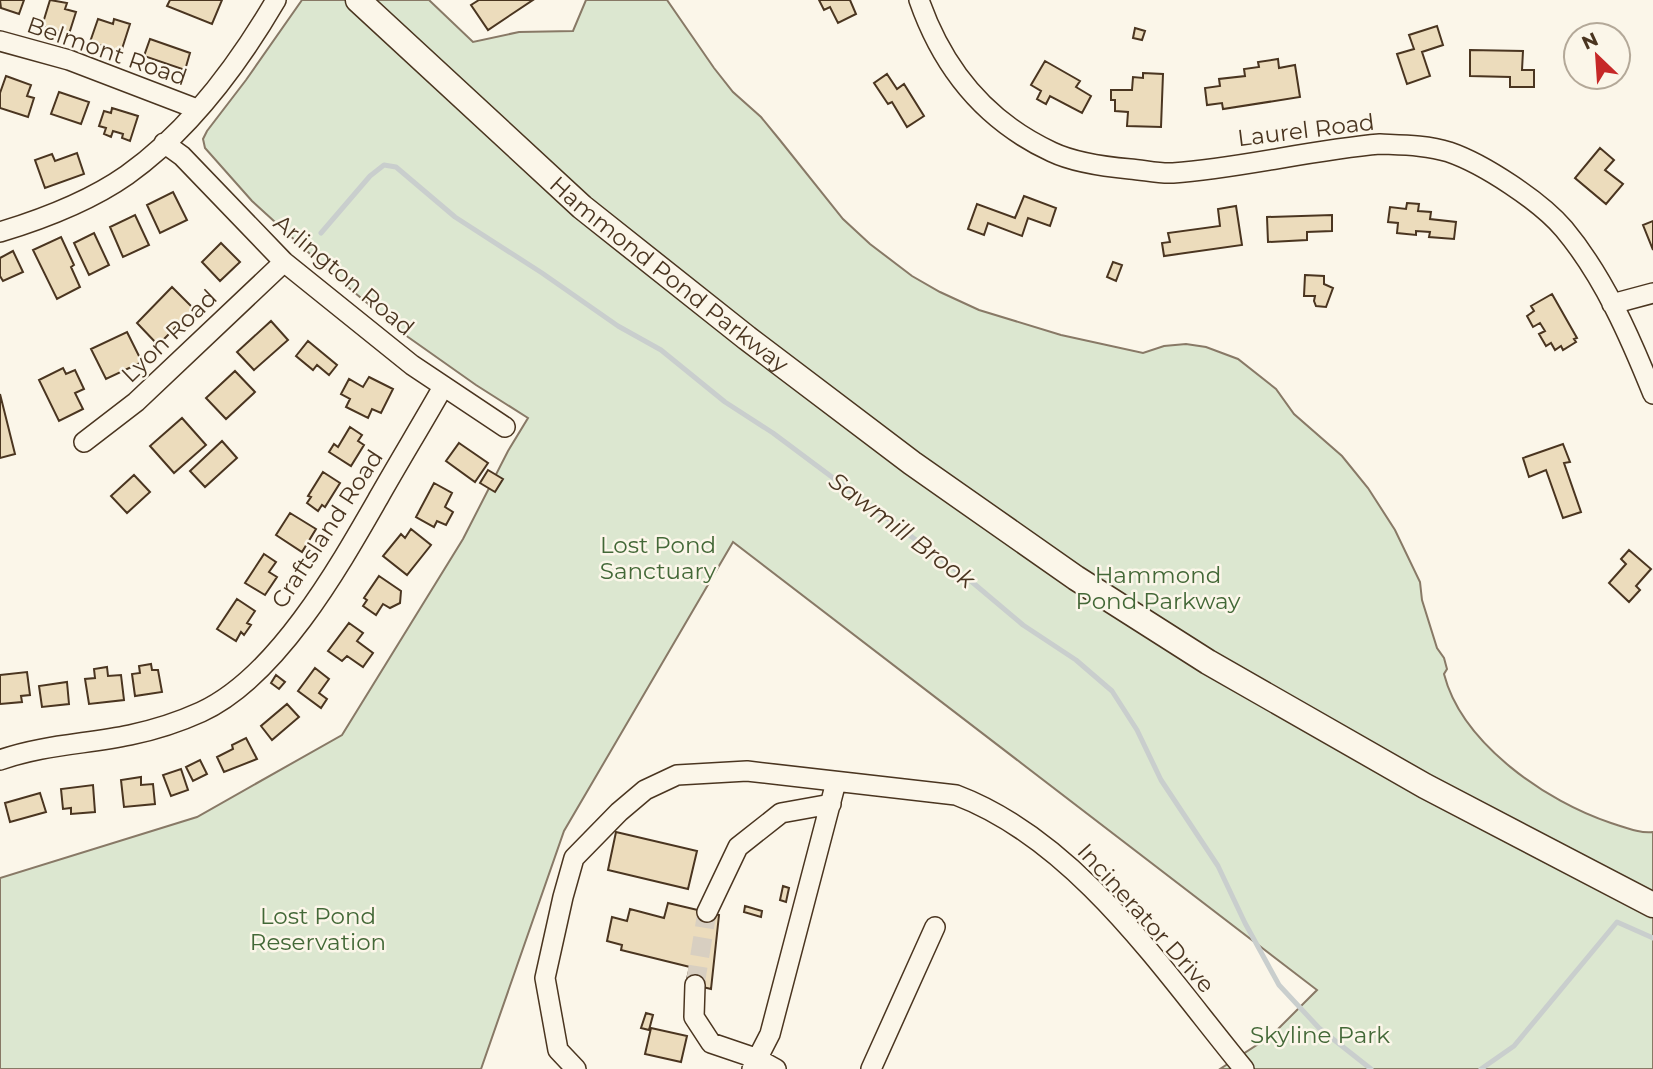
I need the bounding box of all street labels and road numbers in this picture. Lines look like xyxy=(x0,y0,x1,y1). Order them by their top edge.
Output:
street label: Belmont Road xyxy=(23,11,191,91)
street label: Laurel Road xyxy=(1236,108,1376,152)
street label: Hammond Pond Parkway xyxy=(544,170,794,379)
street label: Arlington Road xyxy=(268,208,420,342)
street label: Lyon Road xyxy=(115,284,223,388)
street label: Craftsland Road xyxy=(265,444,389,614)
street label: Incinerator Drive xyxy=(1072,837,1220,999)

